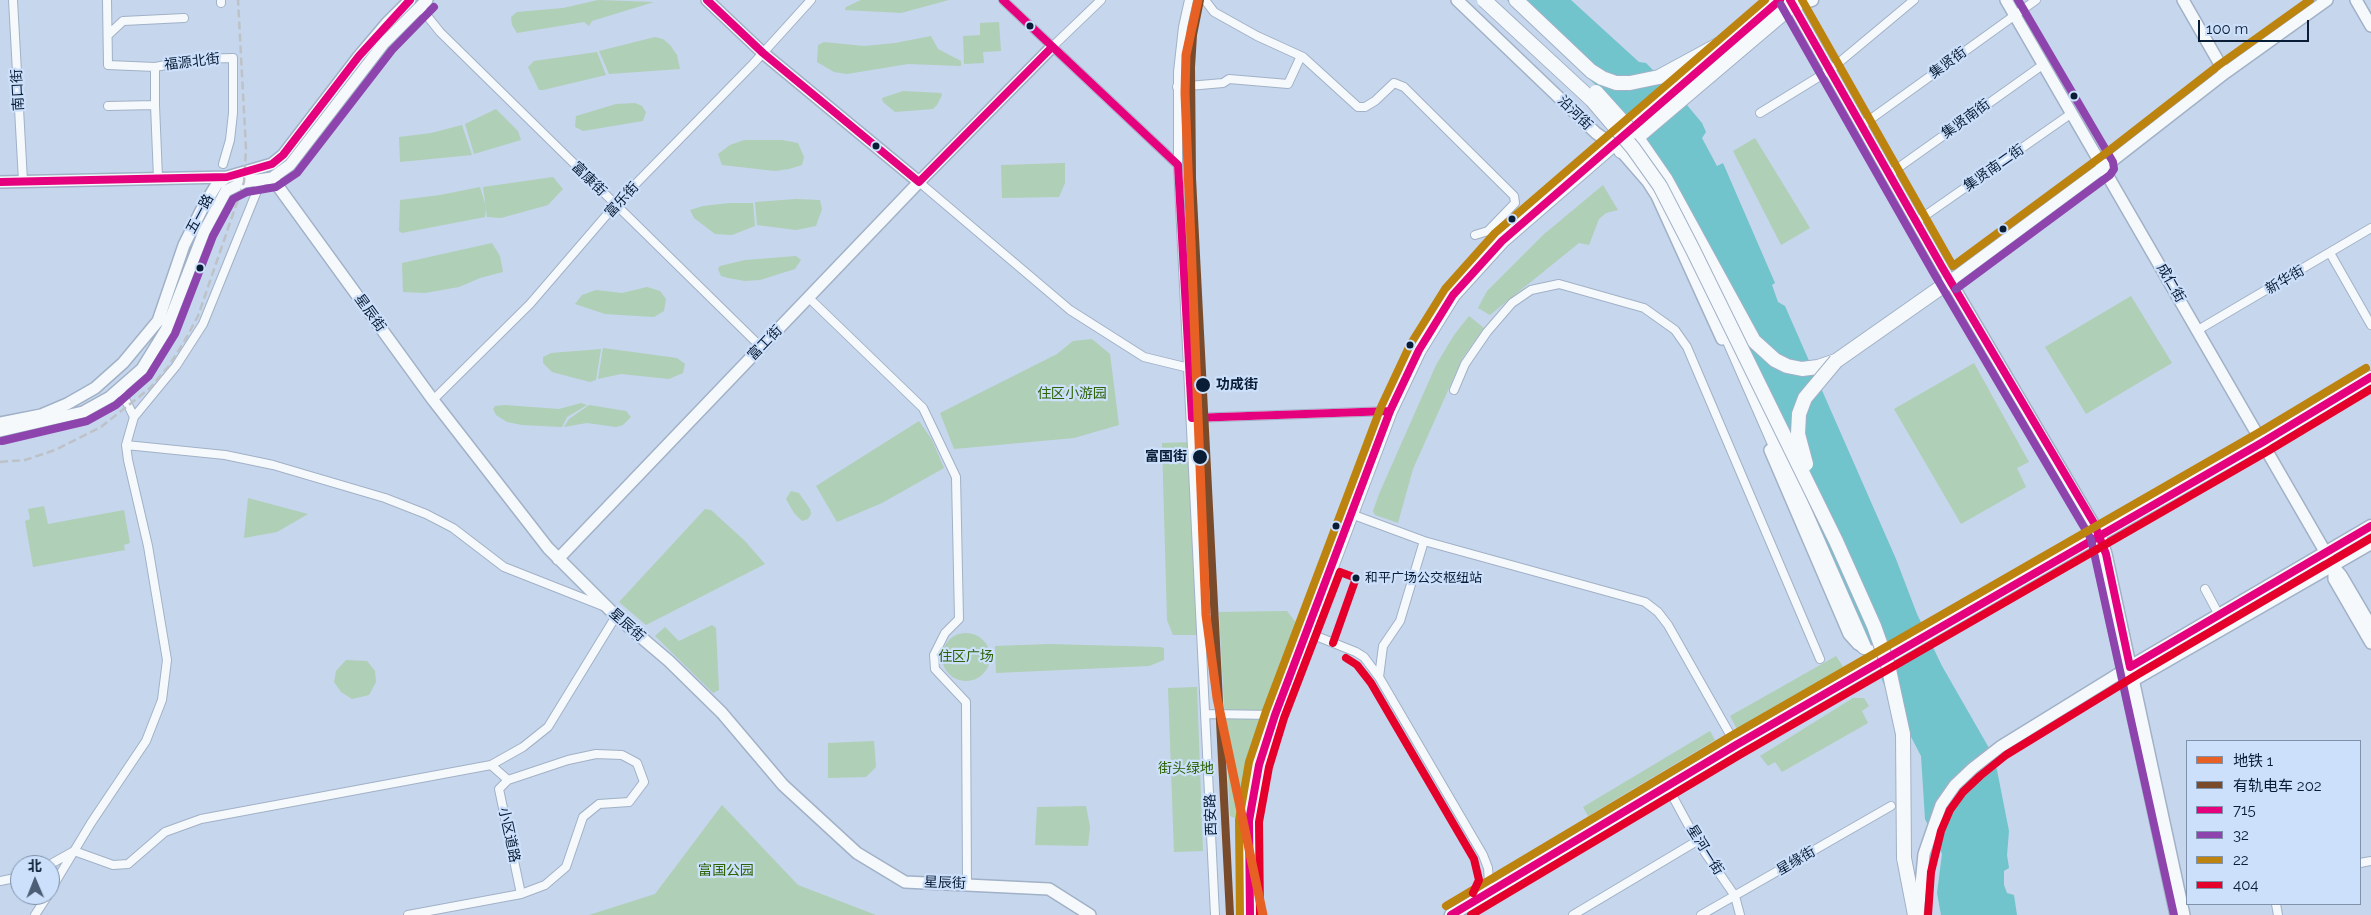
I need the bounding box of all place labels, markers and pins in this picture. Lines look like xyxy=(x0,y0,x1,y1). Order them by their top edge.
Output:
unlabelled marker xyxy=(1025,21,1035,31)
unlabelled marker xyxy=(2069,91,2079,101)
unlabelled marker xyxy=(871,141,881,151)
unlabelled marker xyxy=(1507,214,1517,224)
unlabelled marker xyxy=(1998,224,2008,234)
unlabelled marker xyxy=(195,263,205,273)
unlabelled marker xyxy=(1405,340,1415,350)
marker: 功成街 xyxy=(1194,376,1212,394)
place label: 功成街 xyxy=(1216,377,1258,393)
marker: 富国街 xyxy=(1191,448,1209,466)
place label: 富国街 xyxy=(1145,449,1187,465)
unlabelled marker xyxy=(1331,521,1341,531)
place label: 和平广场公交枢纽站 xyxy=(1365,570,1482,586)
marker: 和平广场公交枢纽站 xyxy=(1351,573,1361,583)

